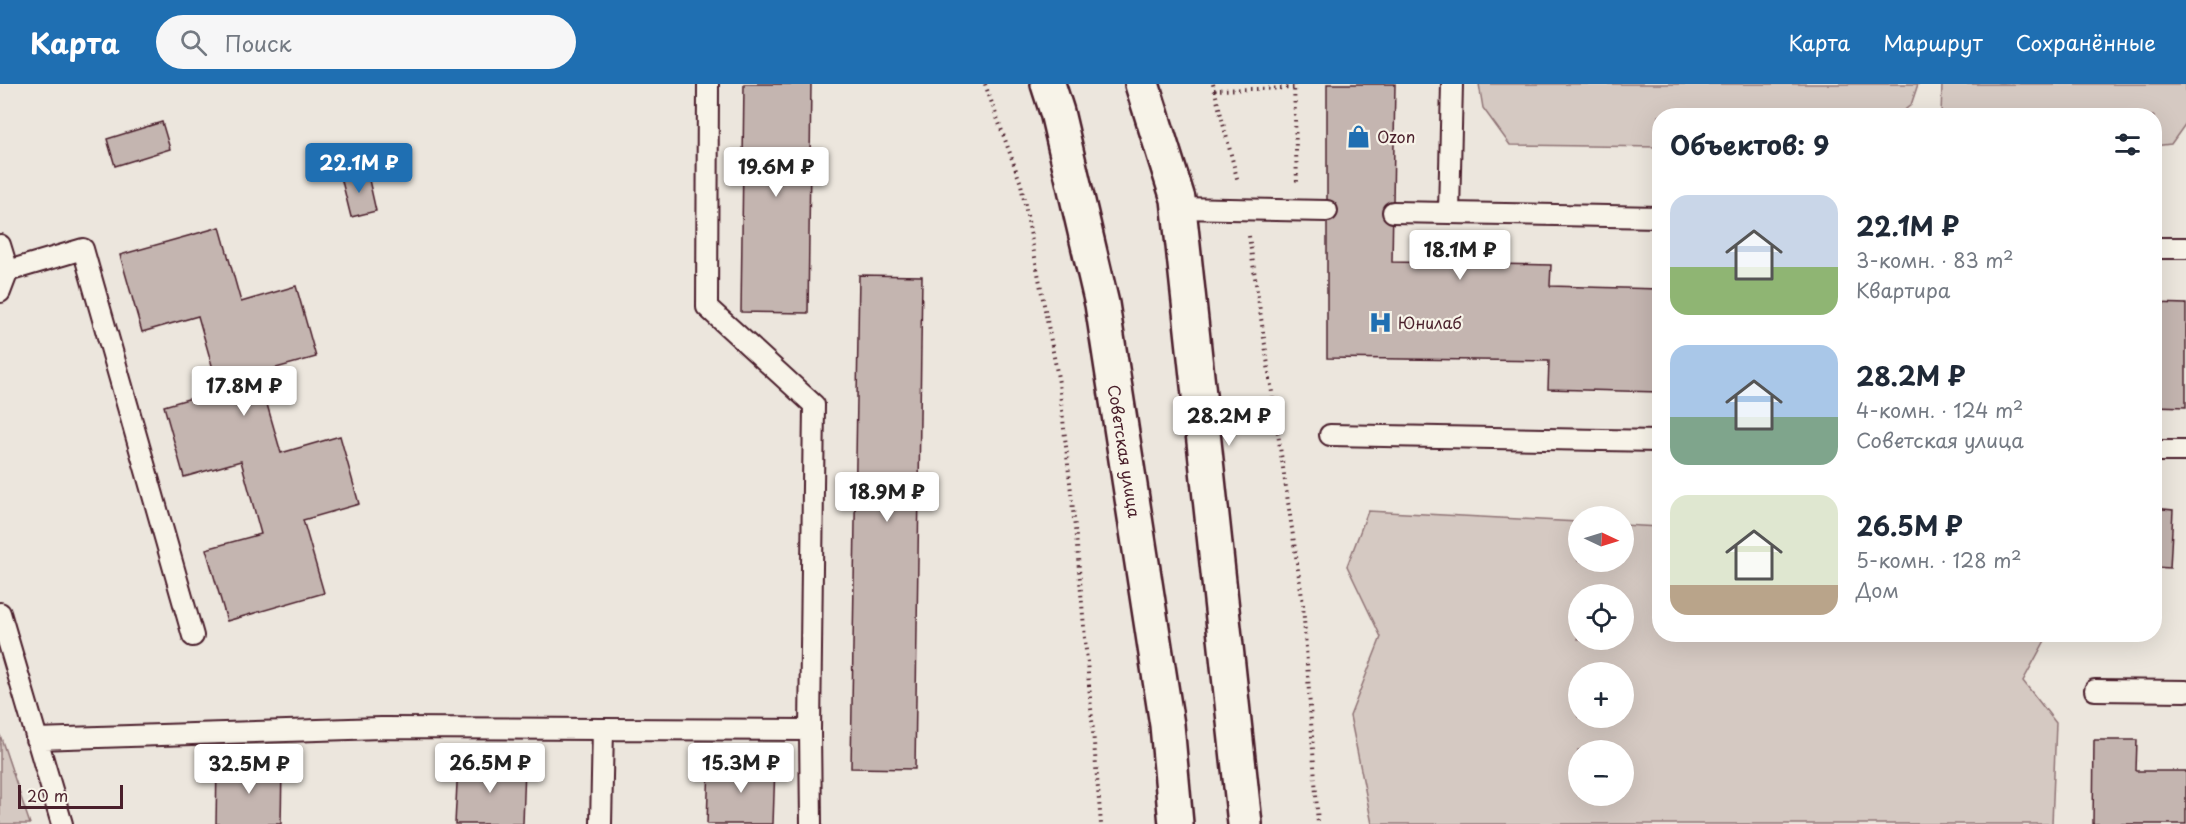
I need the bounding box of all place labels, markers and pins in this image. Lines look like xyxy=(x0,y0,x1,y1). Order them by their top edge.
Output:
shop icon: Ozon xyxy=(1346,123,1372,149)
place label: Ozon xyxy=(1377,124,1415,148)
pin: 22.1M ₽ xyxy=(304,143,414,194)
pin: 19.6M ₽ xyxy=(721,147,831,198)
pin: 18.1M ₽ xyxy=(1405,230,1515,281)
hospital icon: Юнилаб xyxy=(1367,309,1393,335)
place label: Юнилаб xyxy=(1398,310,1462,334)
pin: 17.8M ₽ xyxy=(189,366,299,417)
pin: 28.2M ₽ xyxy=(1174,396,1284,447)
pin: 18.9M ₽ xyxy=(832,472,942,523)
pin: 26.5M ₽ xyxy=(435,743,545,794)
pin: 15.3M ₽ xyxy=(686,743,796,794)
pin: 32.5M ₽ xyxy=(194,744,304,795)

